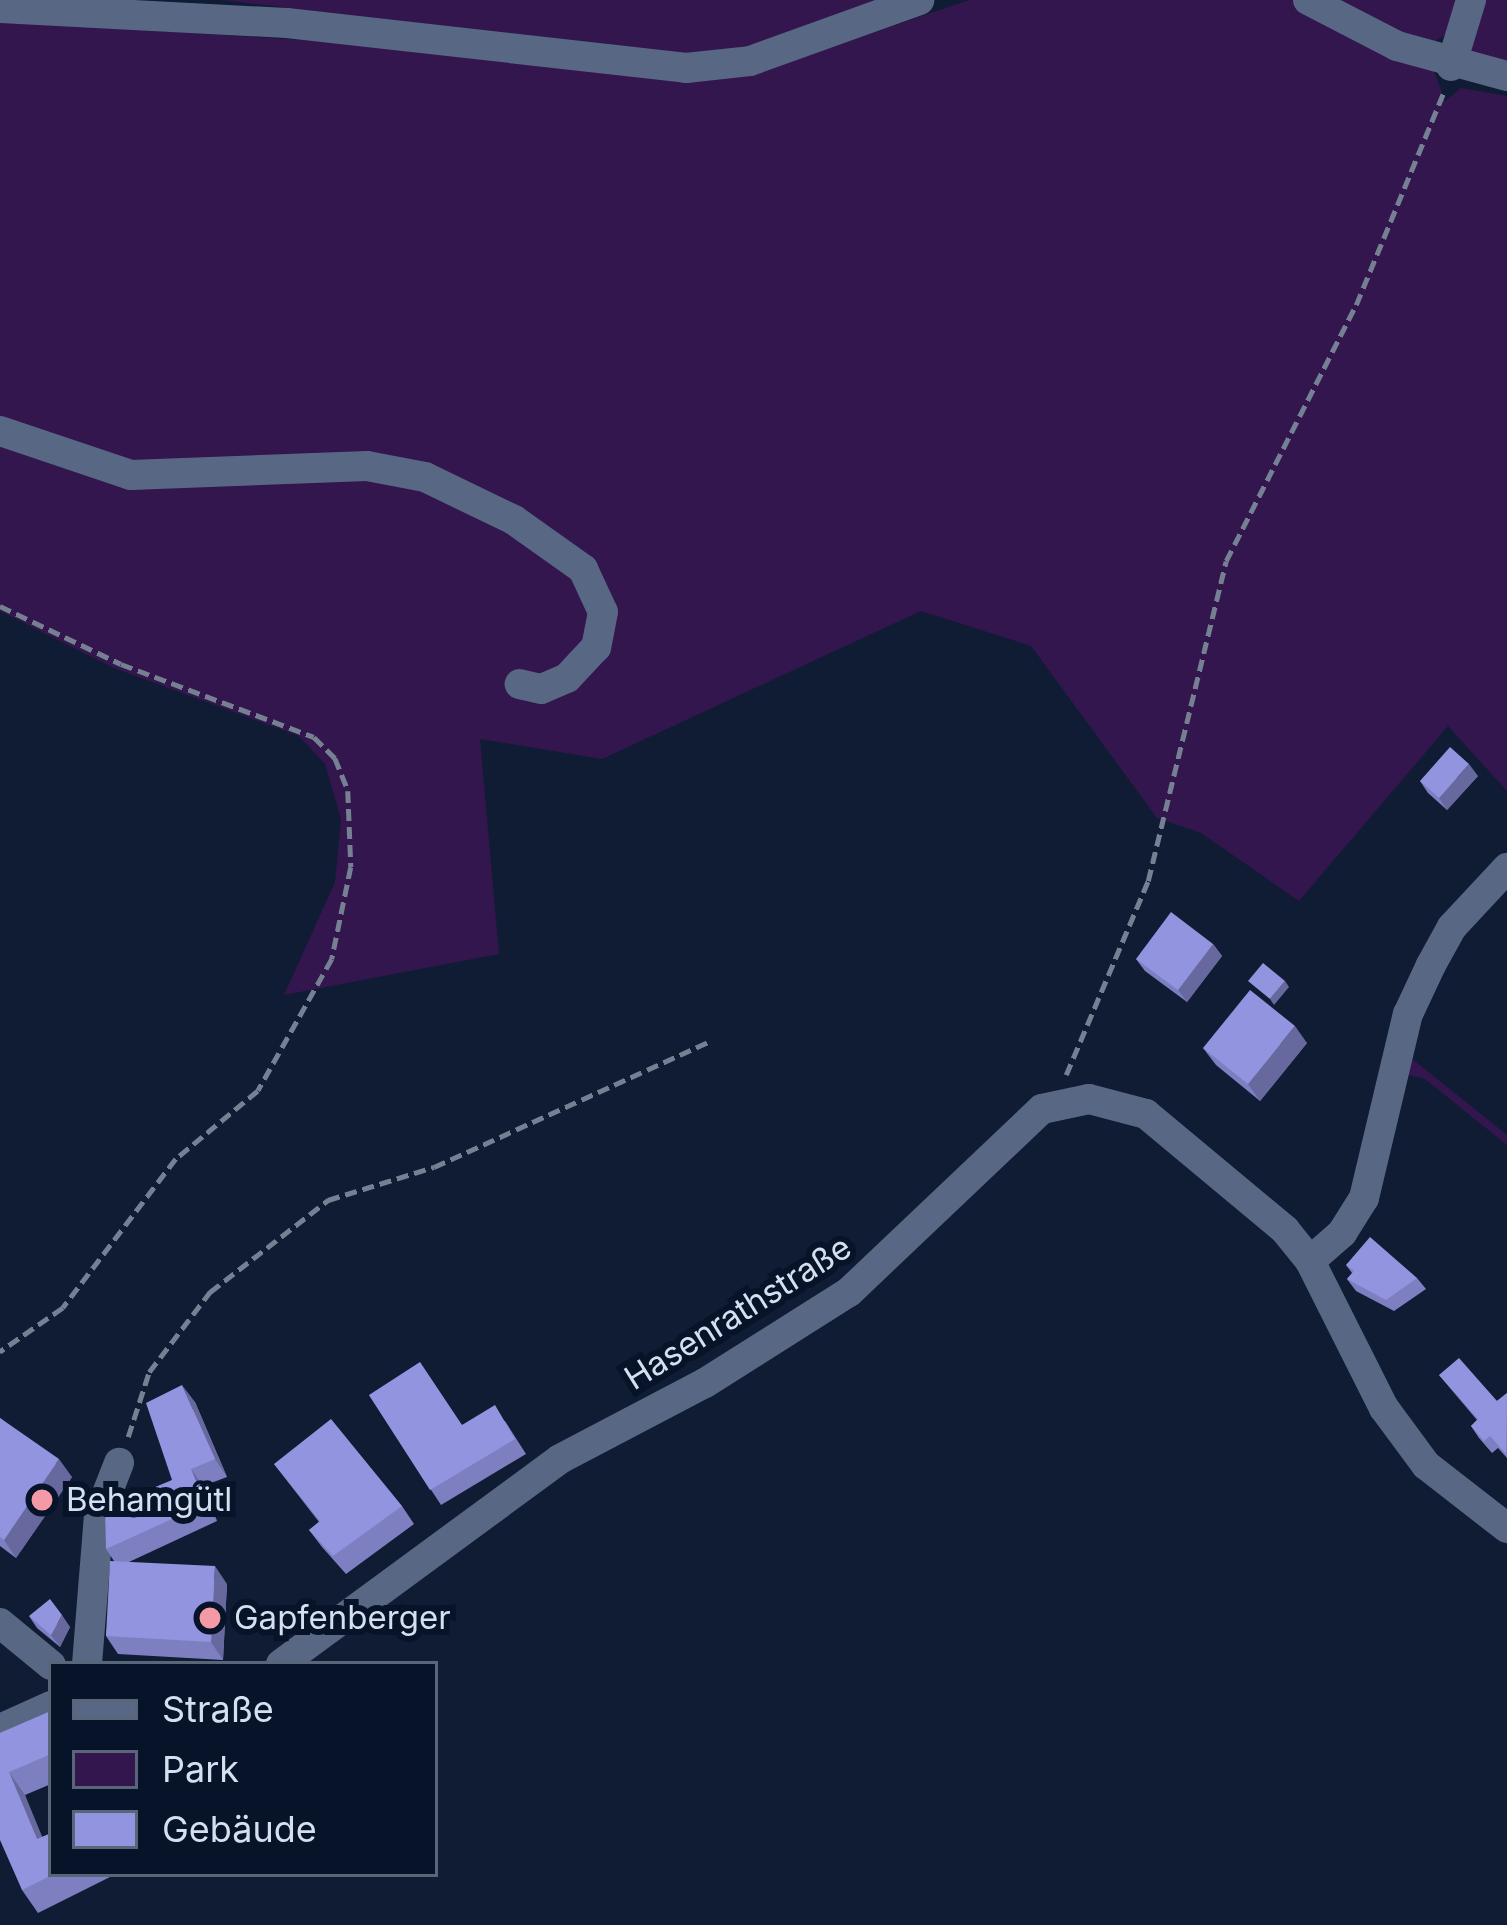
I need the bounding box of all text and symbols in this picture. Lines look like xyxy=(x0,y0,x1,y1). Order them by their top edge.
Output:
street label: Hasenrathstraße xyxy=(618,1228,858,1398)
place label: Behamgütl xyxy=(66,1480,232,1520)
marker: Behamgütl xyxy=(29,1487,55,1513)
place label: Gapfenberger xyxy=(234,1598,451,1638)
marker: Gapfenberger xyxy=(197,1605,223,1631)
legend xyxy=(48,1661,438,1877)
text: Straße xyxy=(162,1687,274,1731)
text: Park xyxy=(162,1747,239,1791)
text: Gebäude xyxy=(162,1807,317,1851)

